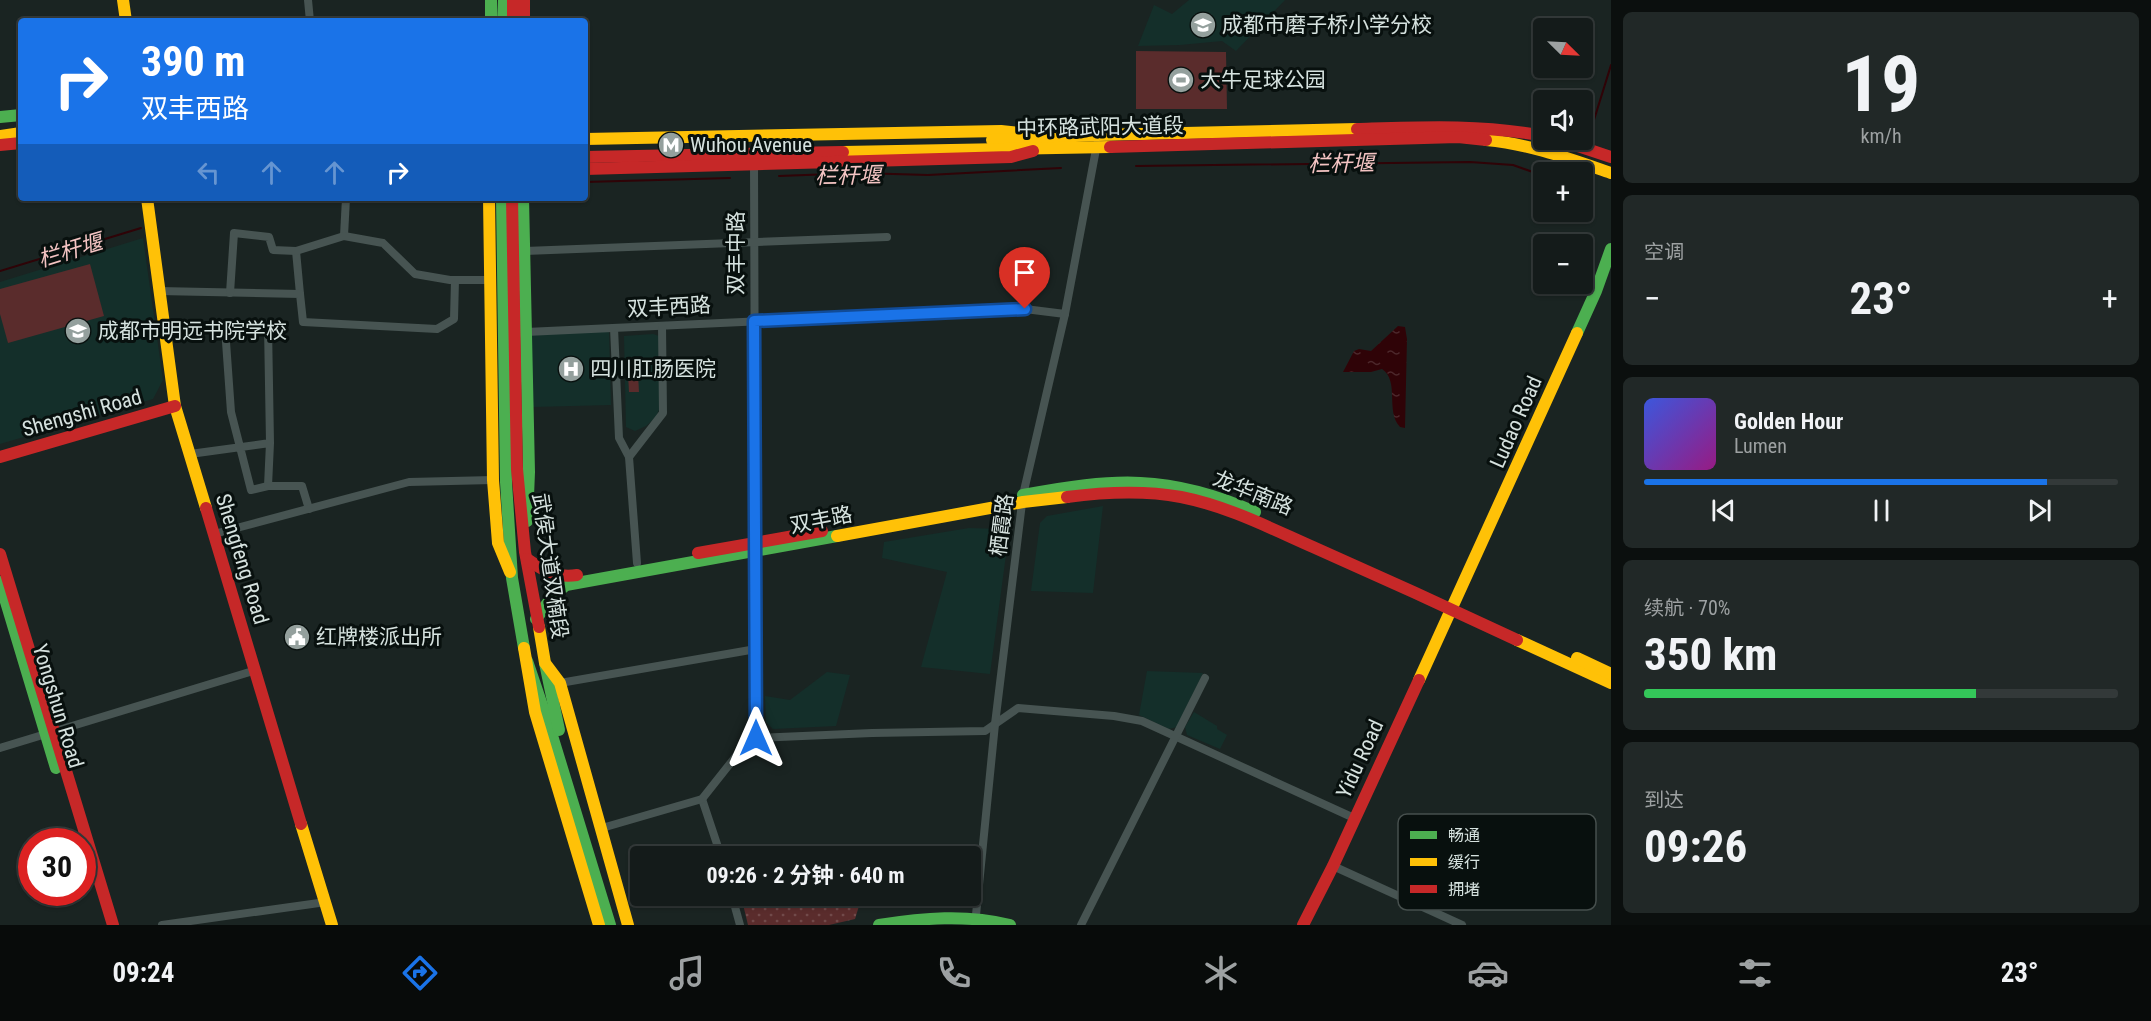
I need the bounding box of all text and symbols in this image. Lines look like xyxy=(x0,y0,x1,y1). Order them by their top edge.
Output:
school or university icon: 成都市磨子桥小学分校 xyxy=(1188,10,1218,40)
place label: 成都市磨子桥小学分校 xyxy=(1222,13,1432,37)
north arrow xyxy=(1533,18,1593,78)
map controls xyxy=(1533,18,1593,294)
text: 390 m xyxy=(141,37,246,86)
text: 19 xyxy=(1842,39,1920,130)
icon: right xyxy=(42,42,120,120)
sports icon: 大牛足球公园 xyxy=(1166,65,1196,95)
place label: 大牛足球公园 xyxy=(1200,68,1326,92)
button: sound xyxy=(1533,90,1593,150)
text: 双丰西路 xyxy=(141,93,249,125)
street label: 中环路武阳大道段 xyxy=(1016,114,1184,140)
text: km/h xyxy=(1860,124,1902,148)
metro station icon: Wuhou Avenue xyxy=(656,130,686,160)
place label: Wuhou Avenue xyxy=(690,133,812,157)
water label: 栏杆堰 xyxy=(1308,150,1378,177)
icon: left xyxy=(192,156,225,189)
icon: ahead xyxy=(255,156,288,189)
icon: ahead xyxy=(318,156,351,189)
icon: right xyxy=(381,156,414,189)
water label: 栏杆堰 xyxy=(815,162,885,189)
button: + xyxy=(1533,162,1593,222)
street label: 双丰中路 xyxy=(724,211,748,295)
water label: 栏杆堰 xyxy=(35,228,109,272)
button: − xyxy=(1533,234,1593,294)
text: 空调 xyxy=(1644,240,1684,264)
pin xyxy=(999,247,1050,309)
icon: arrive xyxy=(1008,256,1041,289)
text: 23° xyxy=(1850,272,1913,325)
text: − xyxy=(1644,279,1661,318)
text: + xyxy=(2102,279,2118,318)
street label: 双丰西路 xyxy=(626,293,712,321)
school or university icon: 成都市明远书院学校 xyxy=(63,316,93,346)
place label: 成都市明远书院学校 xyxy=(98,319,287,343)
hospital icon: 四川肛肠医院 xyxy=(556,354,586,384)
place label: 四川肛肠医院 xyxy=(590,357,716,381)
street label: Ludao Road xyxy=(1485,372,1547,472)
street label: Shengshi Road xyxy=(20,385,144,441)
text: Golden Hour xyxy=(1734,409,1843,434)
text: Lumen xyxy=(1734,434,1787,458)
street label: 龙华南路 xyxy=(1210,466,1296,520)
street label: Shengfeng Road xyxy=(211,491,273,627)
street label: 武侯大道双楠段 xyxy=(528,492,572,640)
street label: 栖霞路 xyxy=(986,492,1018,558)
icon: previous xyxy=(1707,494,1740,527)
icon: pause xyxy=(1865,494,1898,527)
icon: next xyxy=(2023,494,2056,527)
street label: 双丰路 xyxy=(788,502,854,538)
text: 续航 · 70% xyxy=(1644,596,1730,620)
public building icon: 红牌楼派出所 xyxy=(282,622,312,652)
place label: 红牌楼派出所 xyxy=(316,625,442,649)
text: 350 km xyxy=(1644,628,1777,681)
street label: Yongshun Road xyxy=(28,641,88,771)
position arrow xyxy=(724,706,788,770)
street label: Yidu Road xyxy=(1331,716,1389,802)
text: 到达 xyxy=(1644,788,1684,812)
legend xyxy=(1398,814,1596,910)
text: 09:26 xyxy=(1644,820,1747,873)
text: 畅通 xyxy=(1448,826,1480,845)
speed limit sign: 30 xyxy=(18,828,96,906)
text: 缓行 xyxy=(1448,853,1480,872)
text: 09:26 · 2 分钟 · 640 m xyxy=(706,863,905,888)
text: 拥堵 xyxy=(1448,880,1480,899)
icon: directions xyxy=(399,952,441,994)
icon: music xyxy=(666,952,708,994)
icon: phone xyxy=(933,952,975,994)
icon: climate xyxy=(1200,952,1242,994)
icon: car xyxy=(1467,952,1509,994)
icon: filters xyxy=(1734,952,1776,994)
text: 09:24 xyxy=(112,957,174,989)
text: 23° xyxy=(2001,957,2038,989)

